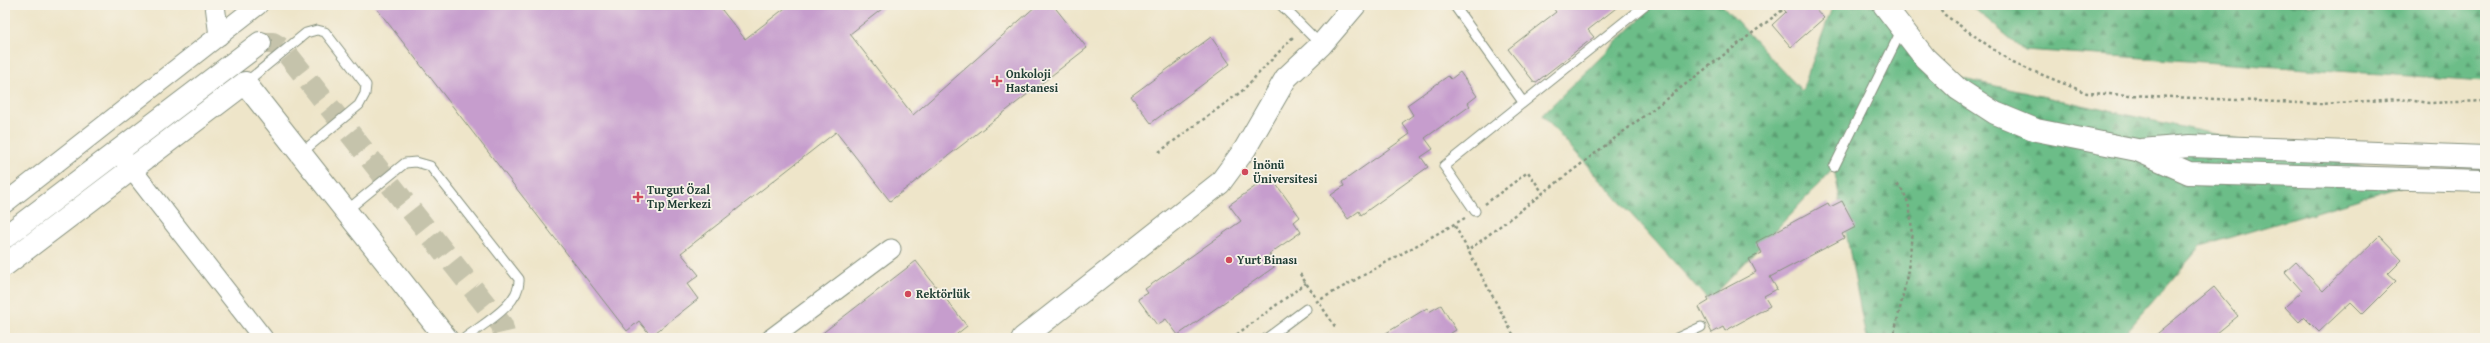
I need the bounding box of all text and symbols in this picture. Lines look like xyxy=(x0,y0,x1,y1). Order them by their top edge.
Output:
place label: Onkoloji Hastanesi xyxy=(1006,65,1058,96)
marker: Onkoloji Hastanesi xyxy=(991,75,1003,87)
place label: İnönü Üniversitesi xyxy=(1253,156,1318,187)
marker: İnönü Üniversitesi xyxy=(1240,167,1250,177)
place label: Turgut Özal Tıp Merkezi xyxy=(647,181,711,212)
marker: Turgut Özal Tıp Merkezi xyxy=(632,191,644,203)
place label: Yurt Binası xyxy=(1237,251,1298,268)
marker: Yurt Binası xyxy=(1224,255,1234,265)
place label: Rektörlük xyxy=(916,285,970,302)
marker: Rektörlük xyxy=(903,289,913,299)

